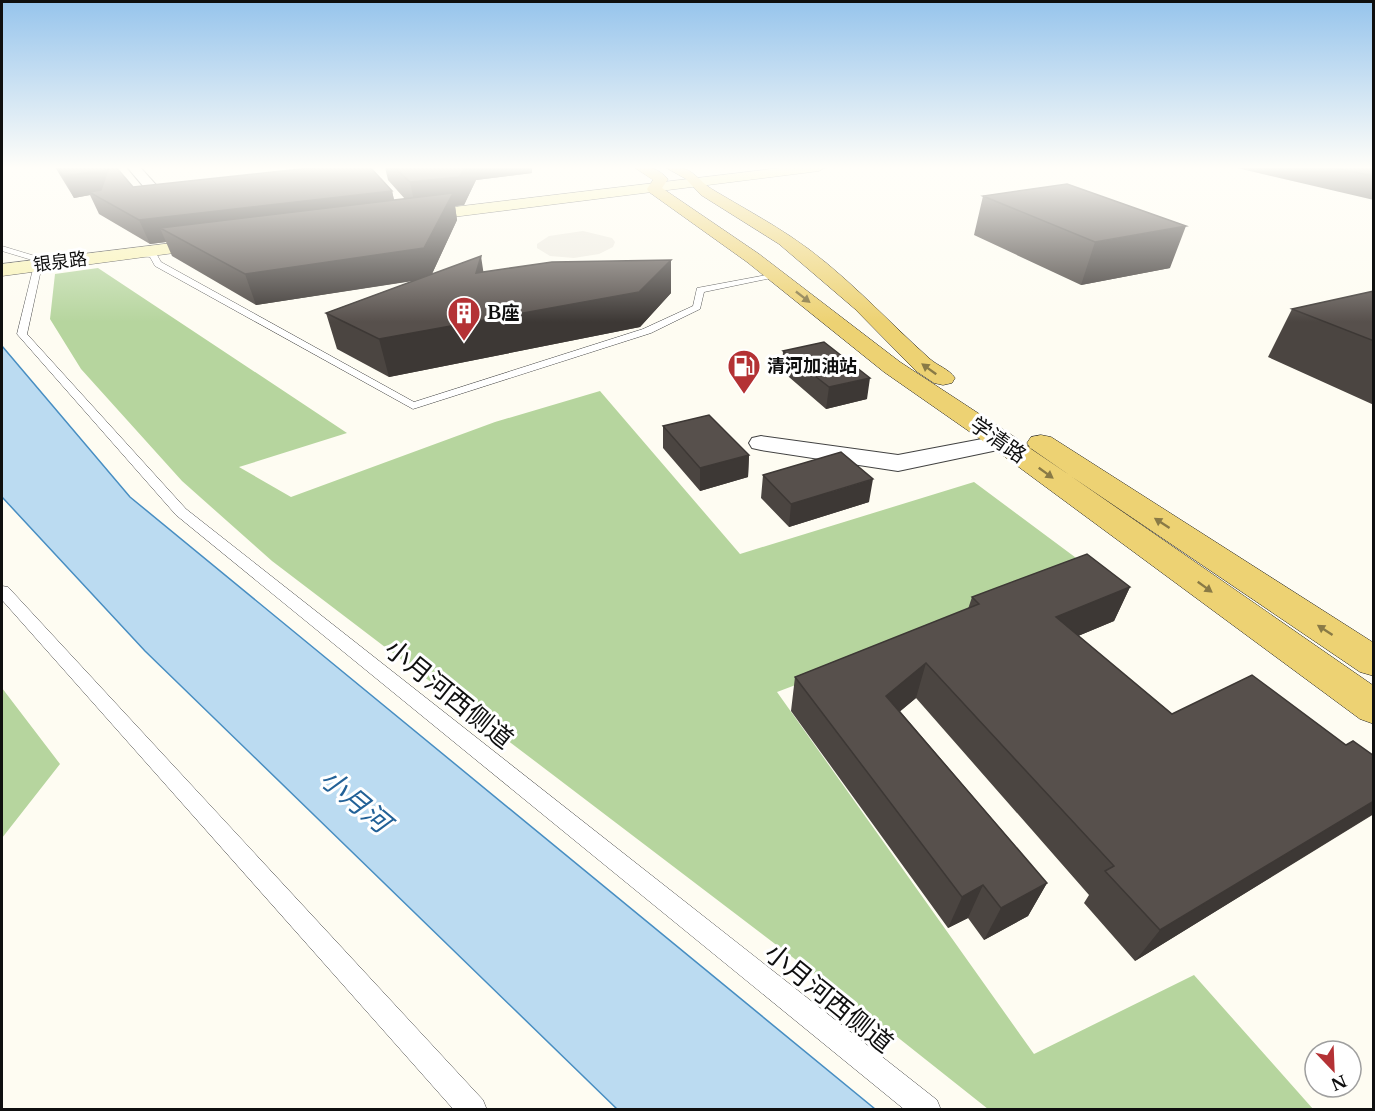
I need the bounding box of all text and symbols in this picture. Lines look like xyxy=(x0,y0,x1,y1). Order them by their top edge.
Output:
street label: 银泉路 xyxy=(32,248,88,276)
one-way arrow xyxy=(796,291,811,303)
building icon: B座 xyxy=(446,295,482,342)
place label: B座 xyxy=(487,302,519,324)
fuel station icon: 清河加油站 xyxy=(726,348,762,395)
place label: 清河加油站 xyxy=(767,355,857,377)
one-way arrow xyxy=(922,363,938,375)
street label: 学清路 xyxy=(965,411,1031,469)
one-way arrow xyxy=(1038,467,1054,479)
one-way arrow xyxy=(1154,517,1170,528)
one-way arrow xyxy=(1196,581,1212,593)
one-way arrow xyxy=(1317,624,1333,636)
street label: 小月河西侧道 xyxy=(378,632,520,756)
water label: 小月河 xyxy=(314,762,401,843)
street label: 小月河西侧道 xyxy=(758,936,900,1060)
north arrow xyxy=(1303,1039,1363,1099)
text: N xyxy=(1328,1071,1350,1095)

